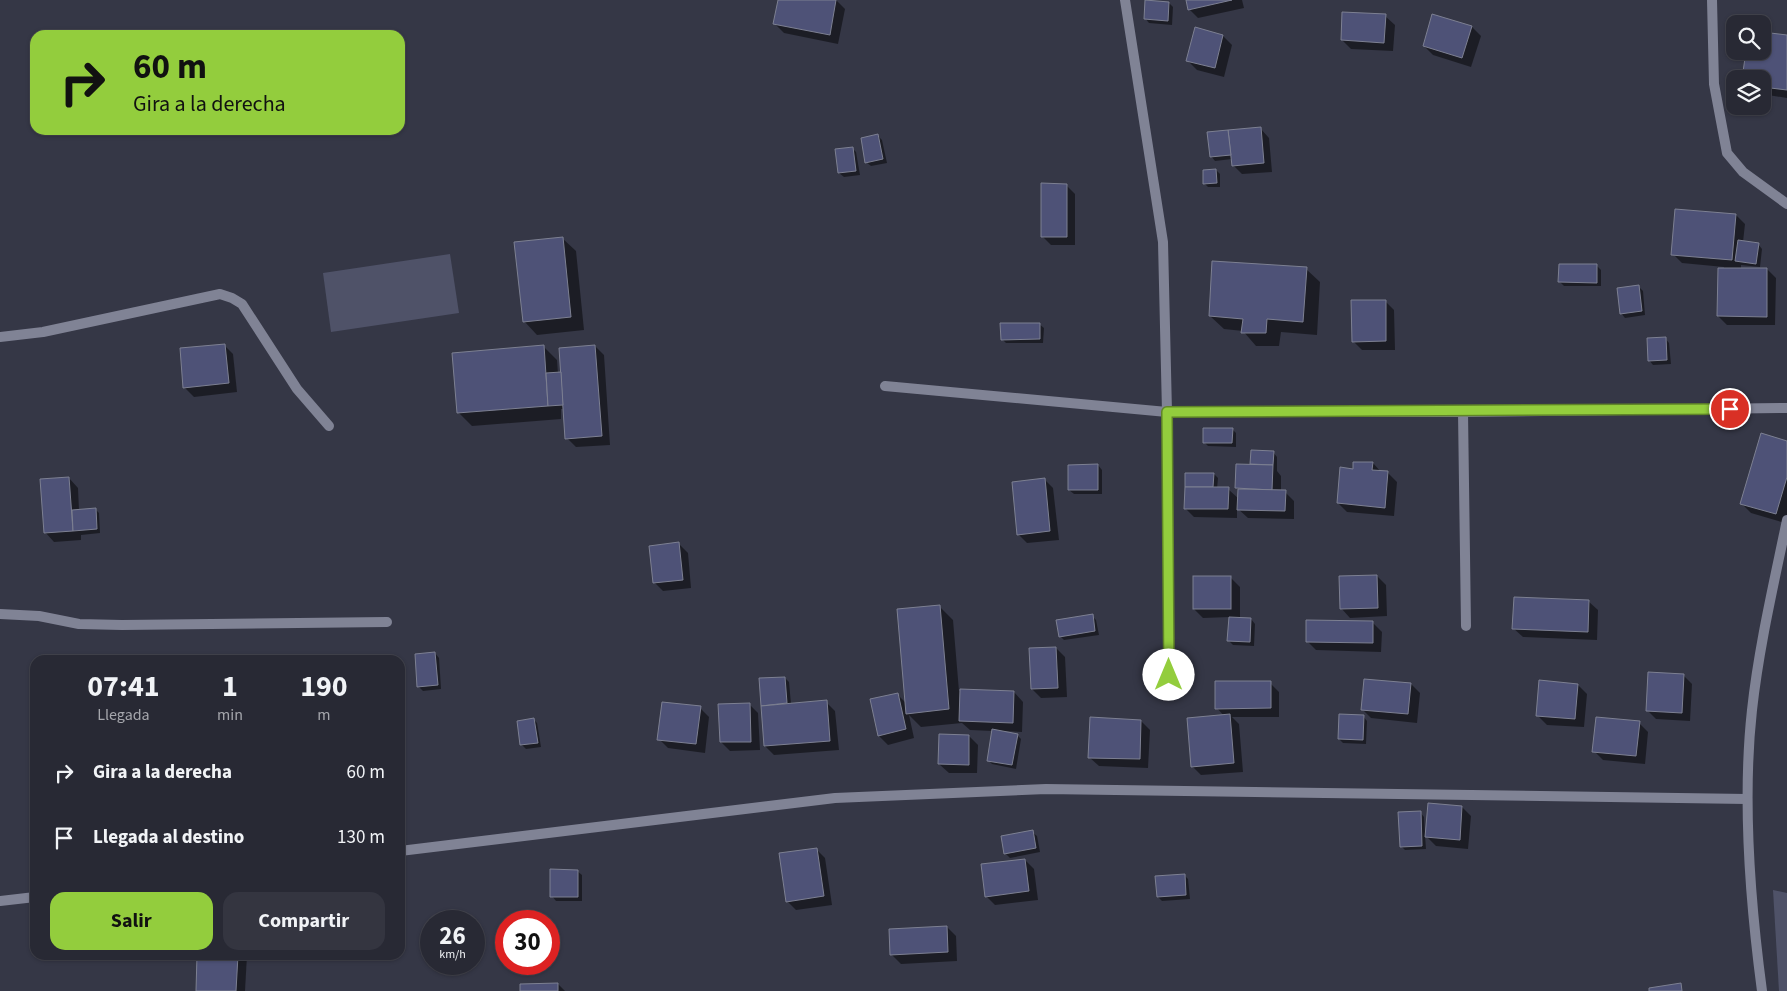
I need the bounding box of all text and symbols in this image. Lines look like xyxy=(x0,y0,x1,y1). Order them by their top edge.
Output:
map controls xyxy=(1726,15,1771,115)
button: search xyxy=(1726,15,1771,60)
text: 60 m xyxy=(133,42,207,92)
icon: right xyxy=(50,50,115,115)
button: layers xyxy=(1726,70,1771,115)
text: Gira a la derecha xyxy=(133,88,286,120)
pin xyxy=(1709,388,1751,430)
icon: arrive xyxy=(1716,395,1744,423)
position arrow xyxy=(1142,648,1194,700)
text: 07:41 xyxy=(87,665,160,708)
text: 1 xyxy=(222,665,238,708)
text: 190 xyxy=(300,665,348,708)
text: Llegada xyxy=(97,704,150,726)
text: min xyxy=(217,704,243,726)
text: m xyxy=(317,704,331,726)
icon: right xyxy=(50,759,78,787)
text: Gira a la derecha xyxy=(93,759,232,786)
text: 60 m xyxy=(347,759,385,786)
icon: arrive xyxy=(50,824,78,852)
text: Llegada al destino xyxy=(93,824,244,851)
text: 130 m xyxy=(337,824,385,851)
button: Salir xyxy=(50,892,213,950)
button: Compartir xyxy=(223,892,385,950)
speed limit sign: 30 xyxy=(495,910,560,975)
text: 26 xyxy=(439,918,466,954)
text: km/h xyxy=(439,946,466,963)

